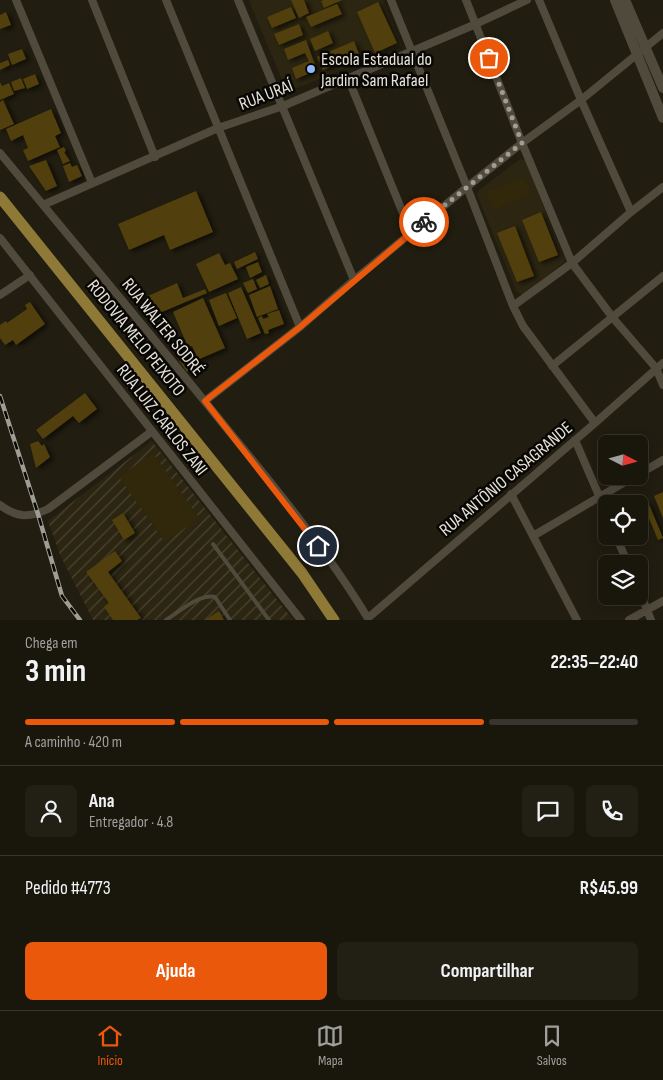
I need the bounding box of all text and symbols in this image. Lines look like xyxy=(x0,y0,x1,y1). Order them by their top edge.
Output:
pin xyxy=(468,37,510,79)
icon: bag xyxy=(475,44,503,72)
place label: Escola Estadual do Jardim Sam Rafael xyxy=(320,49,432,91)
marker: Escola Estadual do Jardim Sam Rafael xyxy=(305,63,317,75)
street label: RUA URAÍ xyxy=(236,75,296,115)
courier xyxy=(399,197,449,247)
icon: bike xyxy=(410,208,438,236)
street label: RUA WALTER SODRÉ xyxy=(117,274,209,380)
street label: RODOVIA MELO PEIXOTO xyxy=(83,276,189,400)
street label: RUA LUIZ CARLOS ZANI xyxy=(112,360,212,480)
street label: RUA ANTÔNIO CASAGRANDE xyxy=(435,417,577,541)
north arrow xyxy=(598,435,648,485)
map controls xyxy=(598,435,648,605)
button: locate xyxy=(598,495,648,545)
pin xyxy=(297,525,339,567)
icon: home xyxy=(304,532,332,560)
button: layers xyxy=(598,555,648,605)
text: Chega em xyxy=(25,634,78,653)
text: 22:35–22:40 xyxy=(550,651,638,674)
text: 3 min xyxy=(25,652,86,691)
text: A caminho · 420 m xyxy=(25,733,122,752)
button: person xyxy=(25,785,77,837)
button: chat xyxy=(522,785,574,837)
button: phone xyxy=(586,785,638,837)
text: Ana xyxy=(89,790,115,813)
text: Entregador · 4.8 xyxy=(89,813,173,832)
text: Pedido #4773 xyxy=(25,877,111,900)
text: R$45.99 xyxy=(580,877,638,900)
button: Ajuda xyxy=(25,942,327,1000)
button: Compartilhar xyxy=(337,942,638,1000)
tab: Início xyxy=(96,1022,124,1069)
tab: Mapa xyxy=(316,1022,344,1069)
tab: Salvos xyxy=(537,1022,567,1069)

